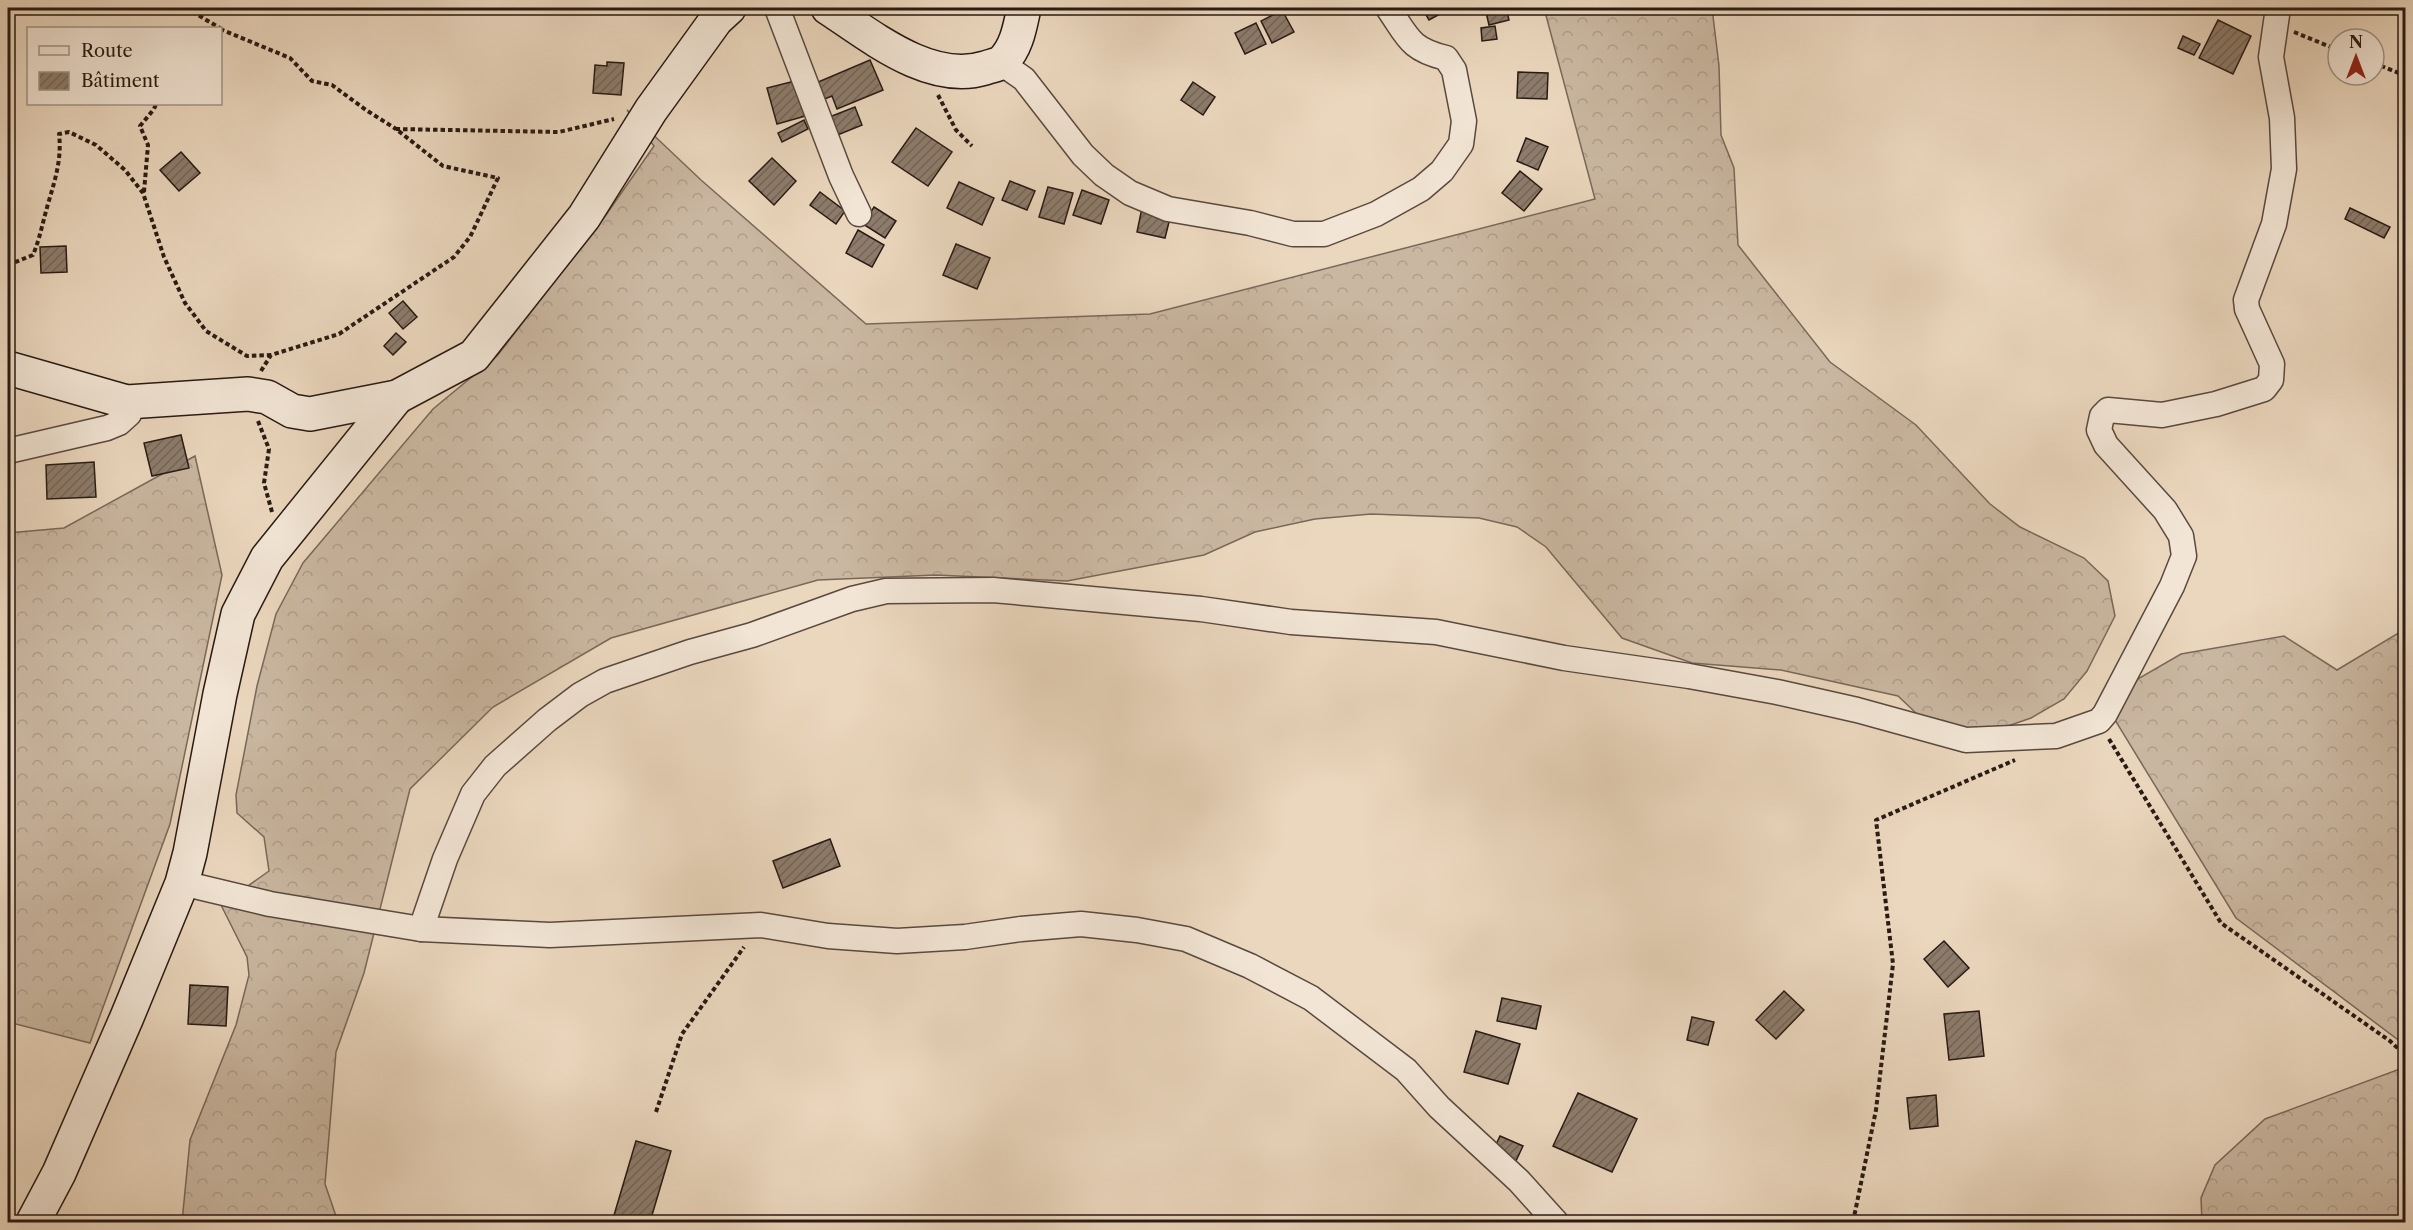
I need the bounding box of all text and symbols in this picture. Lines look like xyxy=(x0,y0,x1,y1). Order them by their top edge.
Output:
legend xyxy=(27,27,222,105)
north arrow xyxy=(2326,27,2386,87)
text: N xyxy=(2349,32,2363,52)
text: Route xyxy=(81,40,133,62)
text: Bâtiment xyxy=(81,70,160,92)

